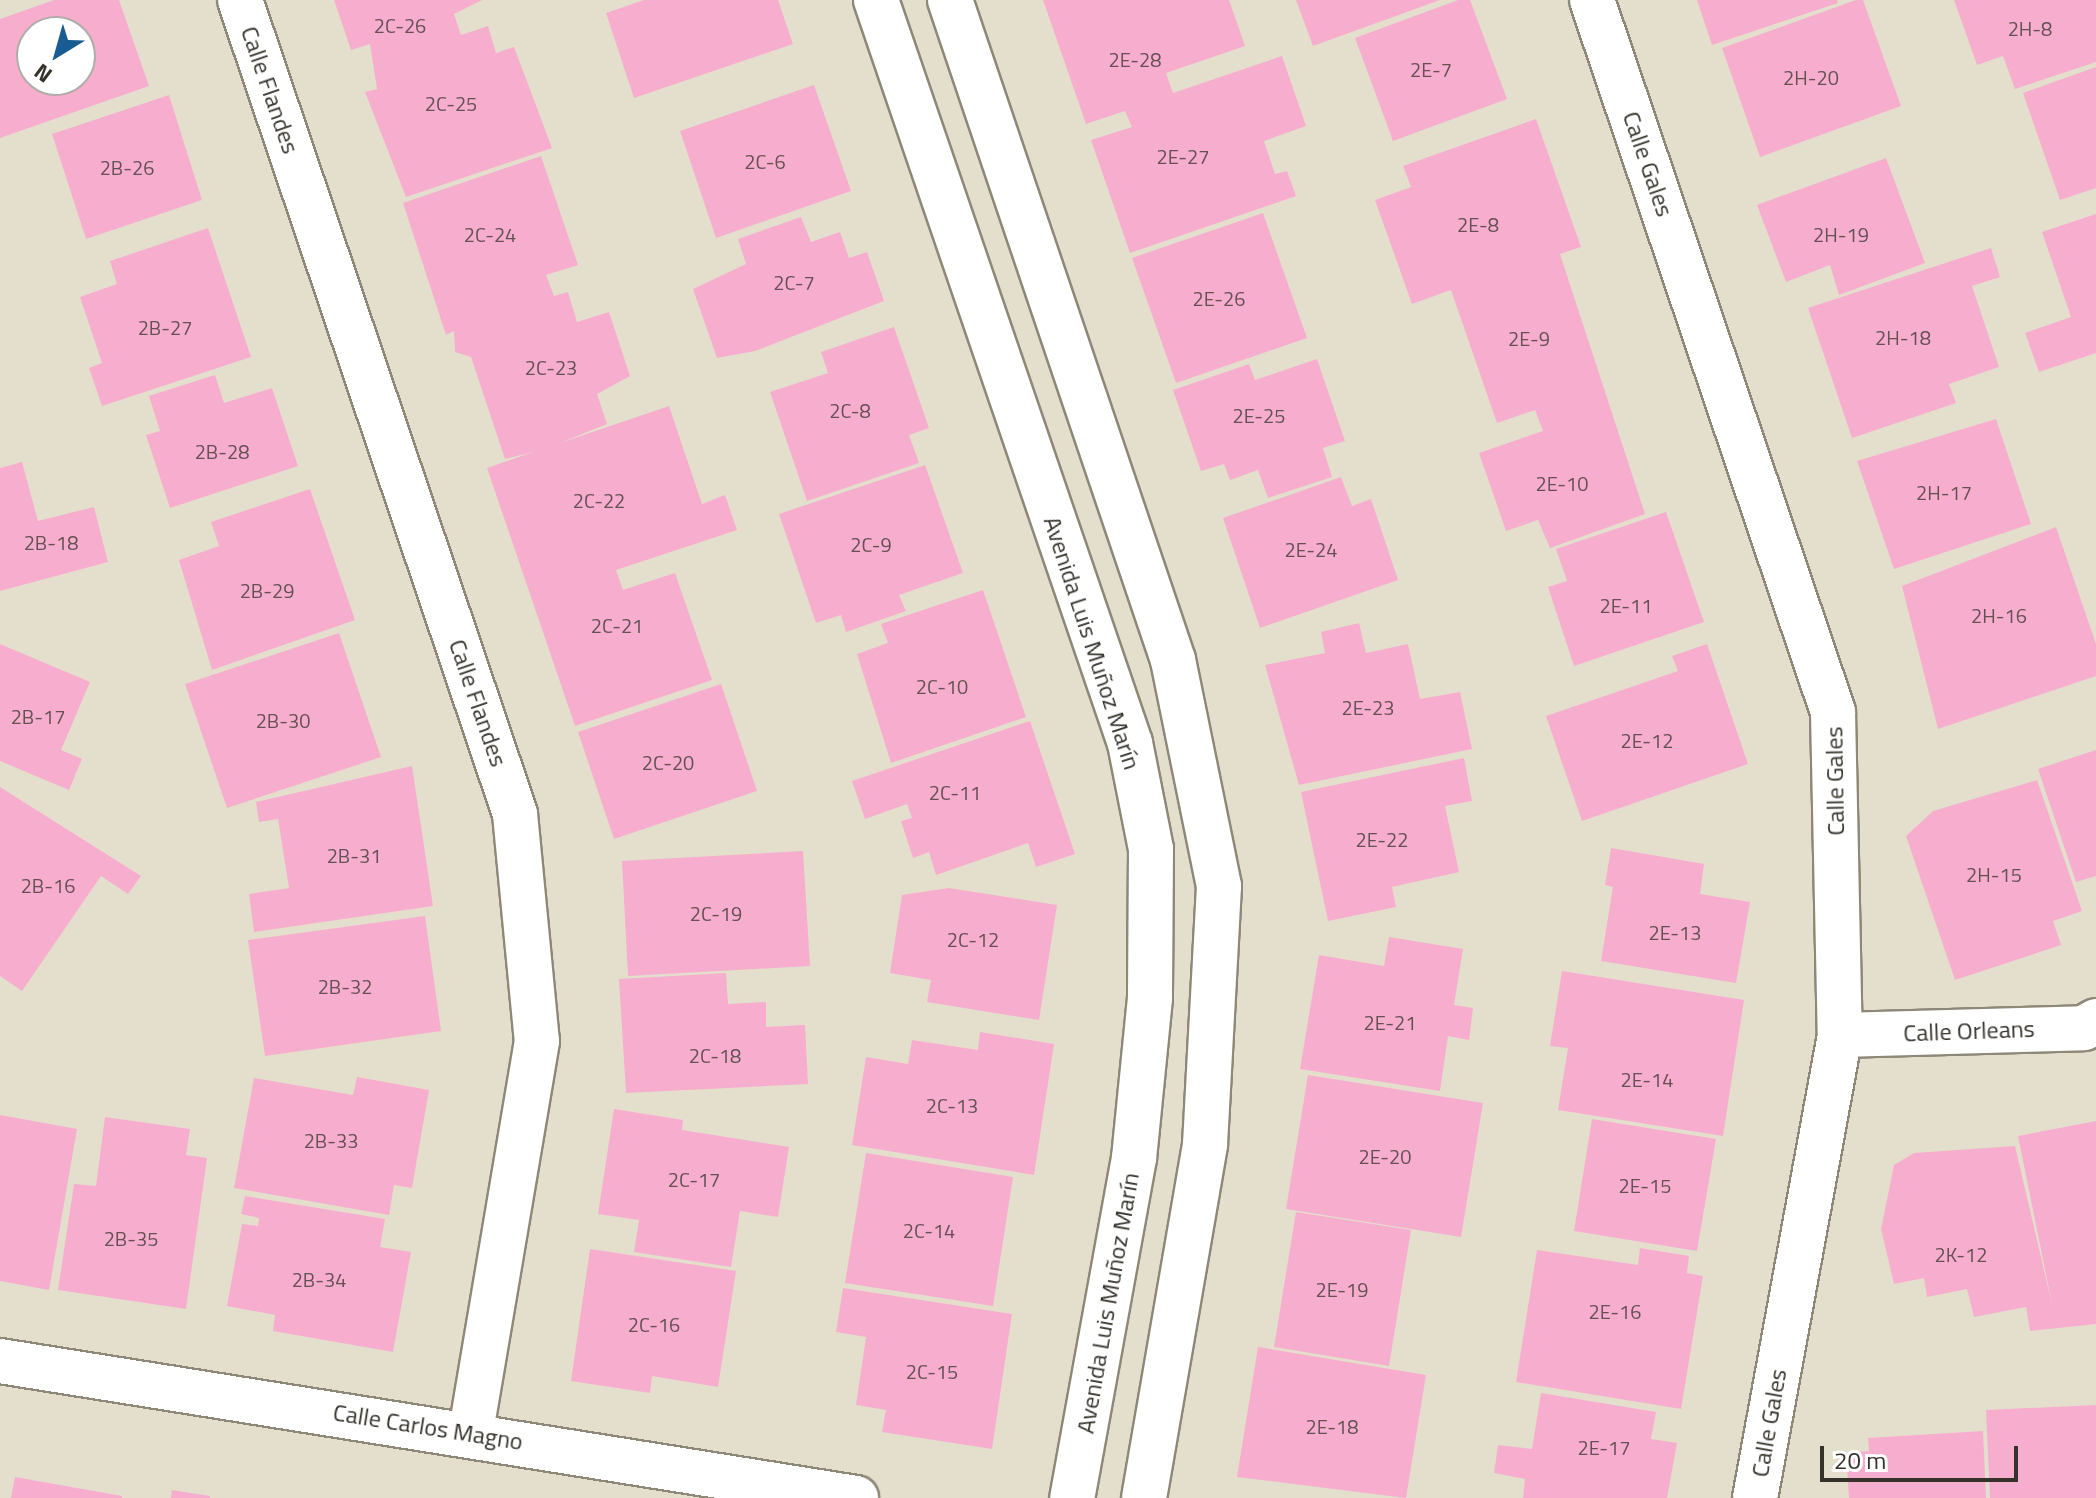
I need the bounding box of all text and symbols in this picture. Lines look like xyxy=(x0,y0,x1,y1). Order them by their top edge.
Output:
house number: 2C-26 xyxy=(374,13,426,37)
north arrow xyxy=(16,16,96,96)
house number: 2H-8 xyxy=(2008,16,2052,40)
street label: Calle Flandes xyxy=(235,23,305,157)
house number: 2E-28 xyxy=(1109,47,1161,71)
text: N xyxy=(26,55,59,92)
house number: 2E-7 xyxy=(1410,57,1452,81)
house number: 2H-20 xyxy=(1783,65,1839,89)
house number: 2C-25 xyxy=(425,91,477,115)
street label: Calle Gales xyxy=(1617,108,1679,220)
house number: 2E-27 xyxy=(1157,144,1209,168)
house number: 2C-6 xyxy=(744,149,786,173)
house number: 2B-26 xyxy=(100,155,154,179)
house number: 2E-8 xyxy=(1457,212,1499,236)
house number: 2C-24 xyxy=(464,222,516,246)
house number: 2H-19 xyxy=(1813,222,1869,246)
house number: 2C-7 xyxy=(773,270,815,294)
house number: 2E-26 xyxy=(1193,286,1245,310)
house number: 2B-27 xyxy=(138,315,192,339)
house number: 2H-18 xyxy=(1875,325,1931,349)
house number: 2E-9 xyxy=(1508,326,1550,350)
house number: 2C-23 xyxy=(525,355,577,379)
house number: 2C-8 xyxy=(829,398,871,422)
house number: 2E-25 xyxy=(1233,403,1285,427)
house number: 2B-28 xyxy=(195,439,249,463)
house number: 2E-10 xyxy=(1536,471,1588,495)
house number: 2H-17 xyxy=(1916,480,1972,504)
house number: 2C-22 xyxy=(573,488,625,512)
street label: Avenida Luis Muñoz Marín xyxy=(1037,513,1147,773)
house number: 2B-18 xyxy=(24,530,78,554)
house number: 2C-9 xyxy=(850,532,892,556)
house number: 2E-24 xyxy=(1285,537,1337,561)
house number: 2B-29 xyxy=(240,578,294,602)
house number: 2E-11 xyxy=(1600,593,1652,617)
house number: 2H-16 xyxy=(1971,603,2027,627)
house number: 2C-21 xyxy=(591,613,643,637)
street label: Calle Flandes xyxy=(443,636,513,770)
house number: 2C-10 xyxy=(916,674,968,698)
house number: 2E-23 xyxy=(1342,695,1394,719)
house number: 2B-17 xyxy=(11,704,65,728)
house number: 2B-30 xyxy=(256,708,310,732)
street label: Calle Gales xyxy=(1820,726,1850,836)
house number: 2E-12 xyxy=(1621,728,1673,752)
house number: 2C-20 xyxy=(642,750,694,774)
house number: 2C-11 xyxy=(929,780,981,804)
house number: 2E-22 xyxy=(1356,827,1408,851)
house number: 2B-31 xyxy=(327,843,381,867)
house number: 2H-15 xyxy=(1966,862,2022,886)
house number: 2B-16 xyxy=(21,873,75,897)
house number: 2C-19 xyxy=(690,901,742,925)
house number: 2E-13 xyxy=(1649,920,1701,944)
house number: 2C-12 xyxy=(947,927,999,951)
house number: 2B-32 xyxy=(318,974,372,998)
house number: 2E-21 xyxy=(1364,1010,1416,1034)
street label: Calle Orleans xyxy=(1903,1014,2035,1048)
house number: 2C-18 xyxy=(689,1043,741,1067)
house number: 2E-14 xyxy=(1621,1067,1673,1091)
house number: 2C-13 xyxy=(926,1093,978,1117)
house number: 2B-33 xyxy=(304,1128,358,1152)
house number: 2E-20 xyxy=(1359,1144,1411,1168)
house number: 2C-17 xyxy=(668,1167,720,1191)
street label: Avenida Luis Muñoz Marín xyxy=(1071,1170,1145,1436)
house number: 2E-15 xyxy=(1619,1173,1671,1197)
house number: 2C-14 xyxy=(903,1218,955,1242)
house number: 2B-35 xyxy=(104,1226,158,1250)
house number: 2K-12 xyxy=(1934,1242,1988,1266)
house number: 2B-34 xyxy=(292,1267,346,1291)
house number: 2E-19 xyxy=(1316,1277,1368,1301)
house number: 2E-16 xyxy=(1589,1299,1641,1323)
house number: 2C-16 xyxy=(628,1312,680,1336)
house number: 2C-15 xyxy=(906,1359,958,1383)
street label: Calle Gales xyxy=(1745,1367,1793,1479)
street label: Calle Carlos Magno xyxy=(331,1398,525,1456)
house number: 2E-18 xyxy=(1306,1414,1358,1438)
scale bar xyxy=(1824,1430,2022,1480)
house number: 2E-17 xyxy=(1578,1435,1630,1459)
text: 20 m xyxy=(1834,1442,1886,1478)

